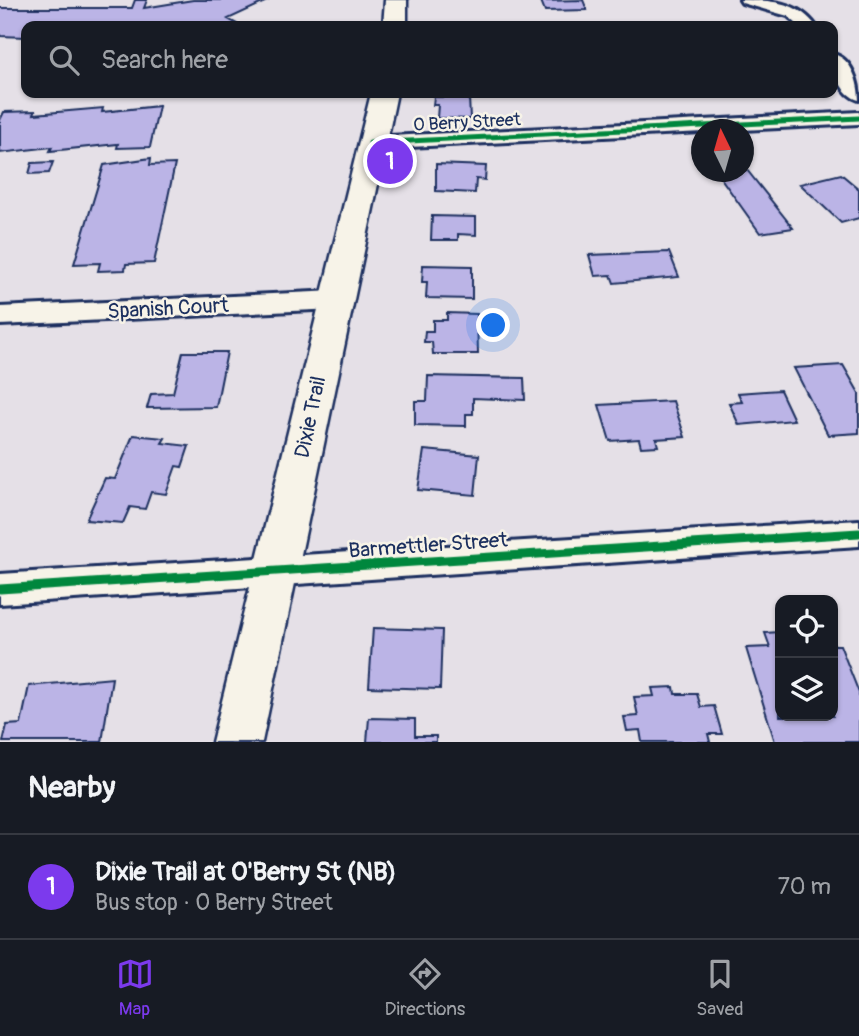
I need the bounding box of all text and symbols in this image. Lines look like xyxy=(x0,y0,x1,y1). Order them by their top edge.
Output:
search box xyxy=(21,21,838,98)
icon: search xyxy=(45,41,83,79)
text: Search here xyxy=(101,44,228,76)
street label: O Berry Street xyxy=(413,108,522,137)
north arrow xyxy=(691,119,754,182)
pin: 1 xyxy=(367,135,413,187)
street label: Spanish Court xyxy=(107,292,230,325)
your location xyxy=(476,308,510,342)
street label: Dixie Trail xyxy=(289,374,332,461)
street label: Barmettler Street xyxy=(348,526,509,565)
map controls xyxy=(775,595,838,721)
button: locate xyxy=(775,595,838,658)
button: layers xyxy=(775,658,838,721)
text: Nearby xyxy=(28,769,115,806)
text: Dixie Trail at O'Berry St (NB) xyxy=(95,856,396,888)
text: 1 xyxy=(47,872,56,901)
text: 70 m xyxy=(778,872,831,901)
text: Bus stop · O Berry Street xyxy=(95,888,333,917)
tab: Map xyxy=(116,955,154,1021)
tab: Directions xyxy=(385,955,465,1021)
tab: Saved xyxy=(696,955,743,1021)

